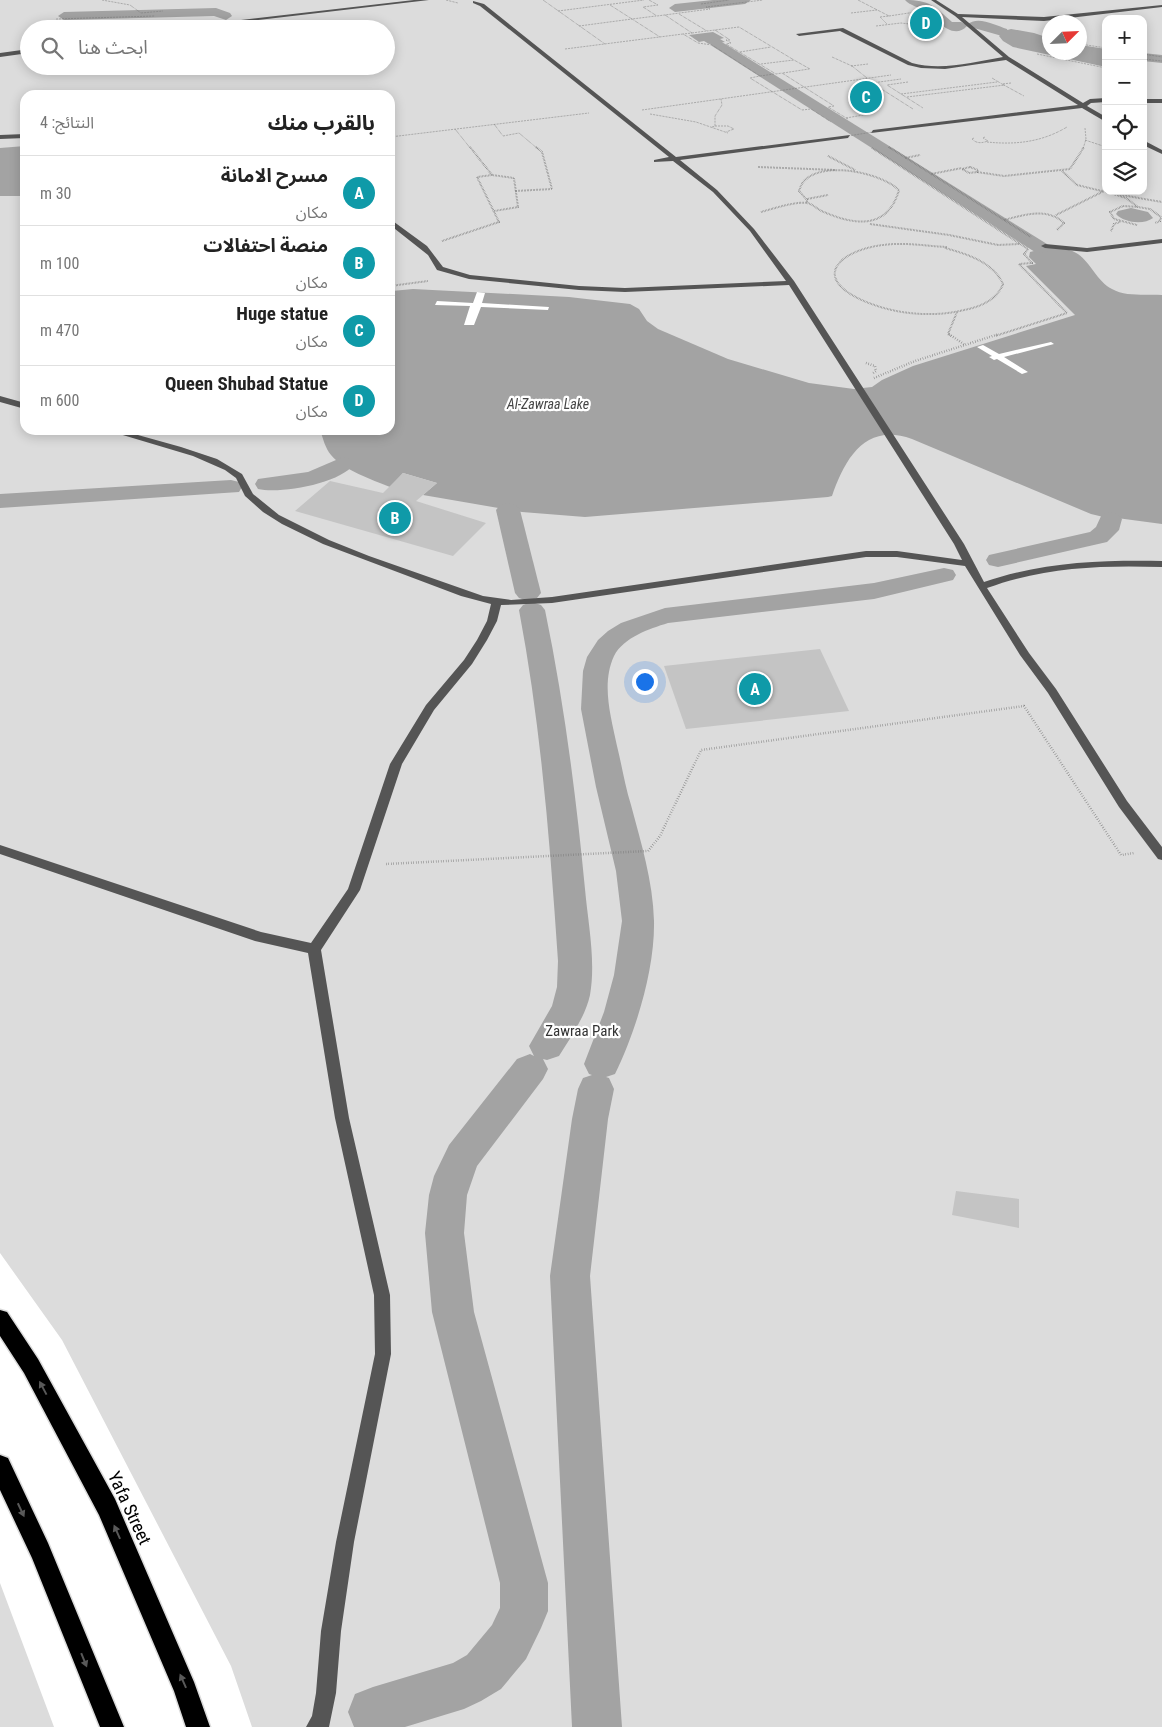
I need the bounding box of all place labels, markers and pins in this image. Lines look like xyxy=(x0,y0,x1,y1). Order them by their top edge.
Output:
pin: D xyxy=(910,4,942,42)
pin: C xyxy=(850,78,882,116)
pin: B xyxy=(379,499,411,537)
pin: A xyxy=(739,670,771,708)

